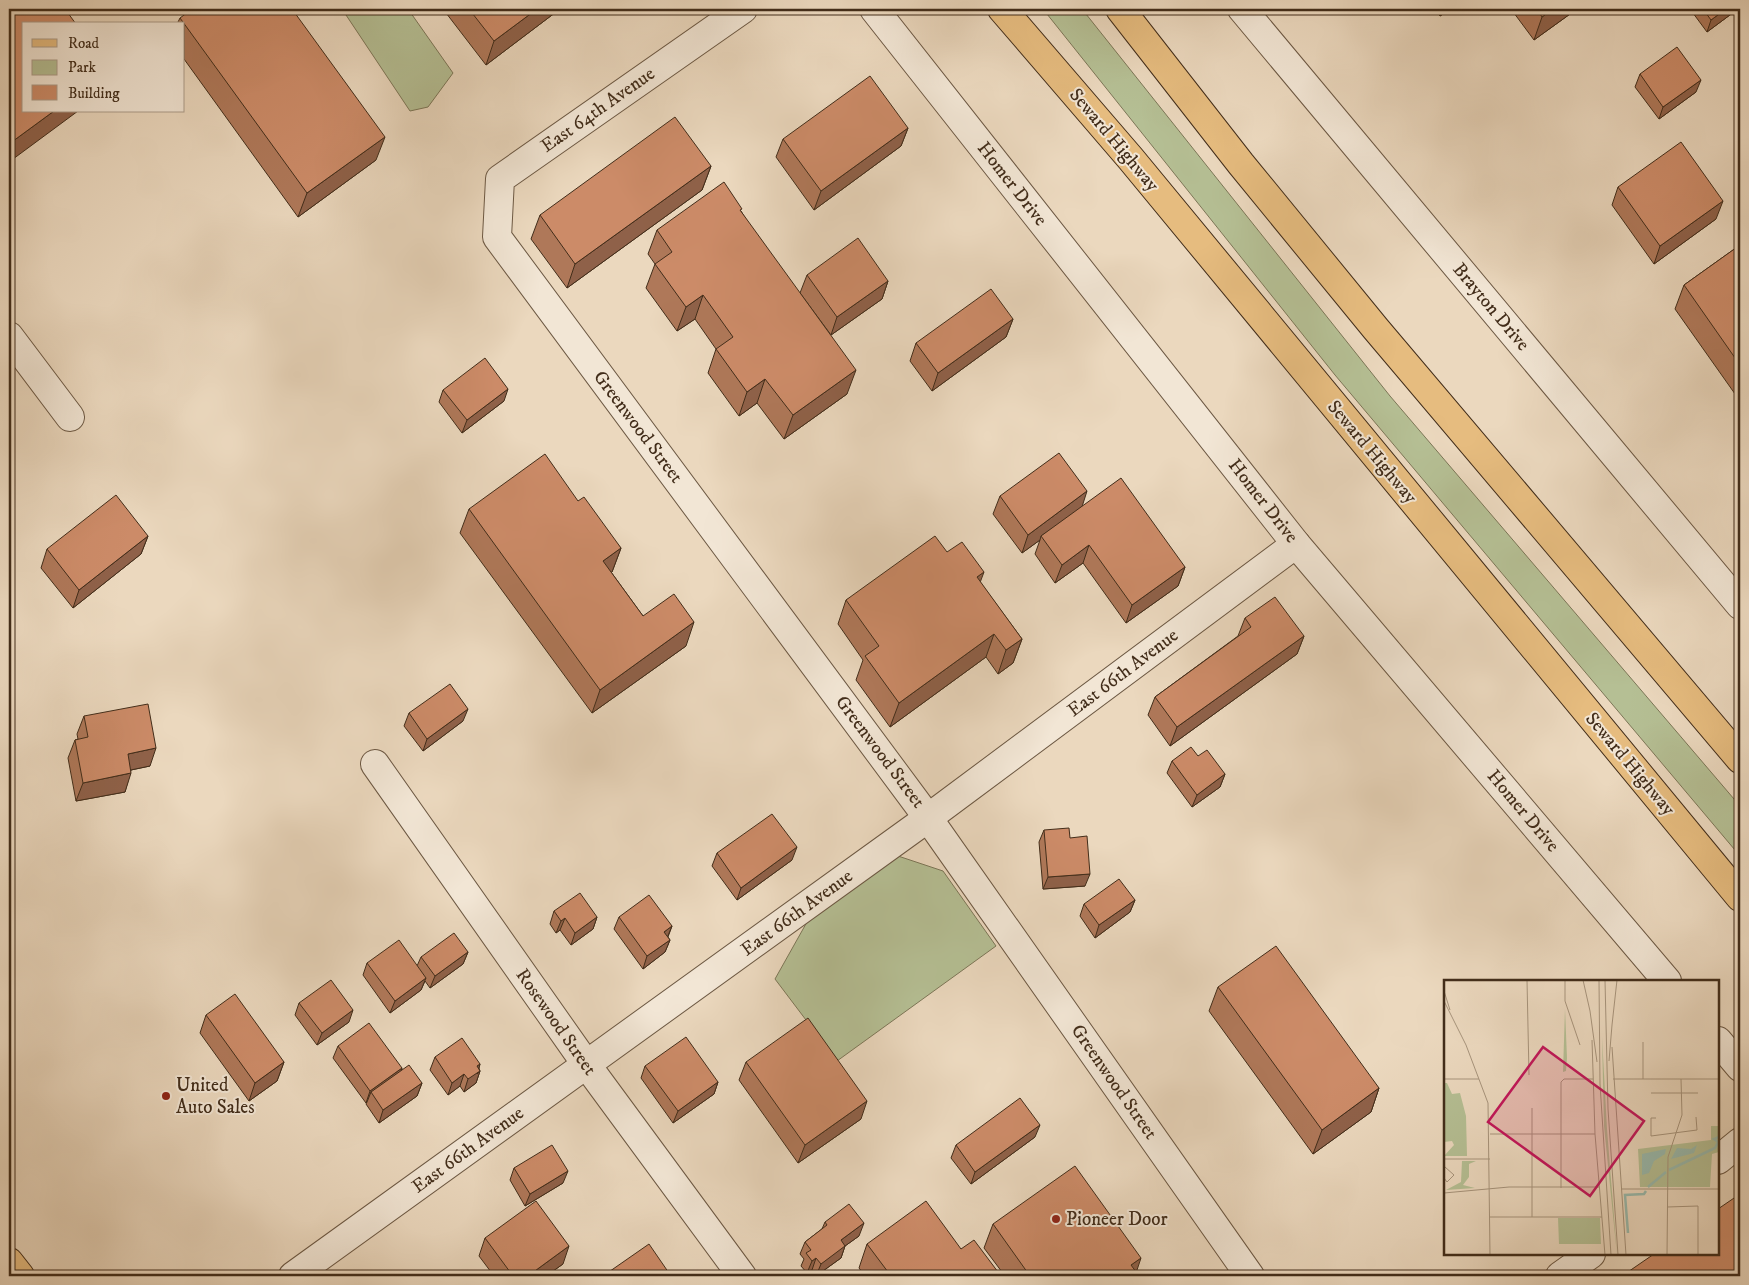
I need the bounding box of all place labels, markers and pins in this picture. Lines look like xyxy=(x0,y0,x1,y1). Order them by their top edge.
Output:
place label: United Auto Sales xyxy=(176,1074,255,1119)
marker: United Auto Sales xyxy=(160,1090,172,1102)
place label: Pioneer Door xyxy=(1066,1208,1168,1231)
marker: Pioneer Door xyxy=(1050,1213,1062,1225)

